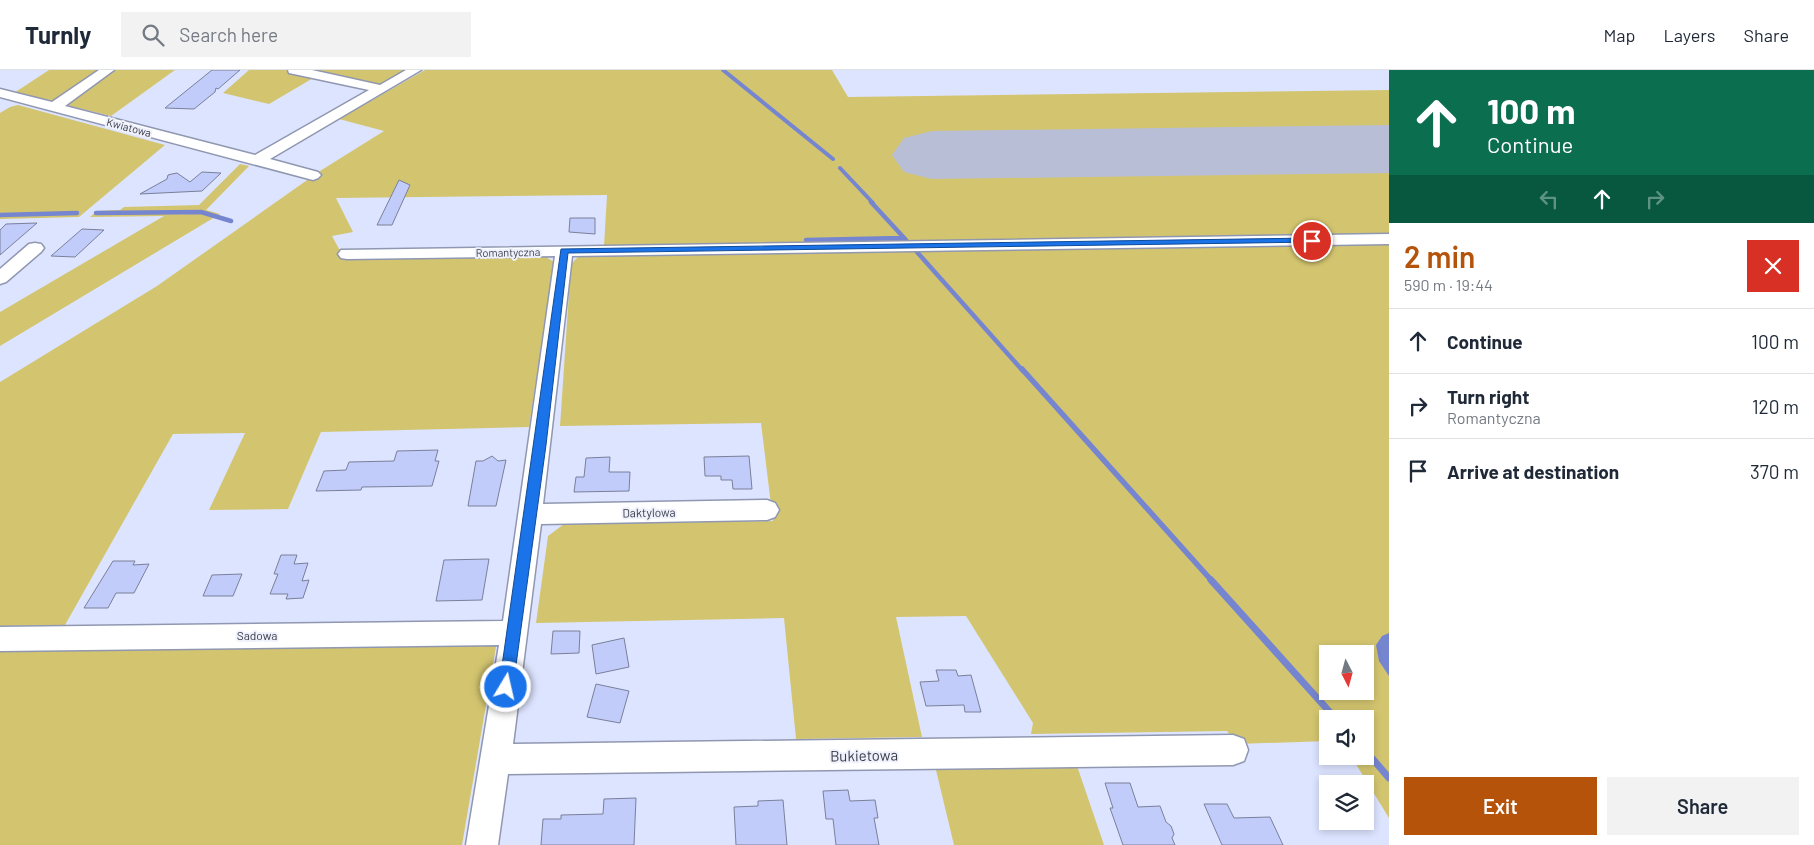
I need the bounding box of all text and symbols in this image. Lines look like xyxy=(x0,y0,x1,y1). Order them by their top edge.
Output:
search box xyxy=(121,12,471,57)
text: Turnly xyxy=(25,20,91,49)
icon: search xyxy=(139,21,167,49)
text: Search here xyxy=(179,23,278,46)
text: Map xyxy=(1603,24,1635,46)
text: Layers xyxy=(1663,24,1716,46)
text: Share xyxy=(1744,24,1789,46)
text: 100 m xyxy=(1487,89,1576,131)
icon: ahead xyxy=(1404,90,1469,155)
street label: Kwiatowa xyxy=(105,115,153,139)
text: Continue xyxy=(1487,131,1573,157)
icon: left xyxy=(1535,185,1563,213)
icon: ahead xyxy=(1588,185,1616,213)
icon: right xyxy=(1641,185,1669,213)
pin xyxy=(1291,220,1333,262)
icon: arrive xyxy=(1298,227,1326,255)
text: 2 min xyxy=(1404,238,1475,274)
button: close xyxy=(1747,240,1799,292)
street label: Romantyczna xyxy=(476,245,540,259)
text: 590 m · 19:44 xyxy=(1404,275,1493,294)
icon: ahead xyxy=(1404,327,1432,355)
text: Continue xyxy=(1447,330,1523,353)
text: 100 m xyxy=(1751,330,1799,353)
text: Turn right xyxy=(1447,385,1529,408)
icon: right xyxy=(1404,392,1432,420)
text: 120 m xyxy=(1752,395,1799,418)
text: Romantyczna xyxy=(1447,408,1541,427)
icon: arrive xyxy=(1404,457,1432,485)
text: Arrive at destination xyxy=(1447,460,1619,483)
text: 370 m xyxy=(1750,460,1799,483)
street label: Daktylowa xyxy=(622,505,676,519)
street label: Sadowa xyxy=(237,628,277,642)
north arrow xyxy=(1319,645,1374,700)
map controls xyxy=(1319,645,1374,830)
position arrow xyxy=(479,660,531,712)
button: sound xyxy=(1319,710,1374,765)
street label: Bukietowa xyxy=(830,745,898,765)
button: layers xyxy=(1319,775,1374,830)
button: Exit xyxy=(1404,777,1597,835)
button: Share xyxy=(1607,777,1799,835)

